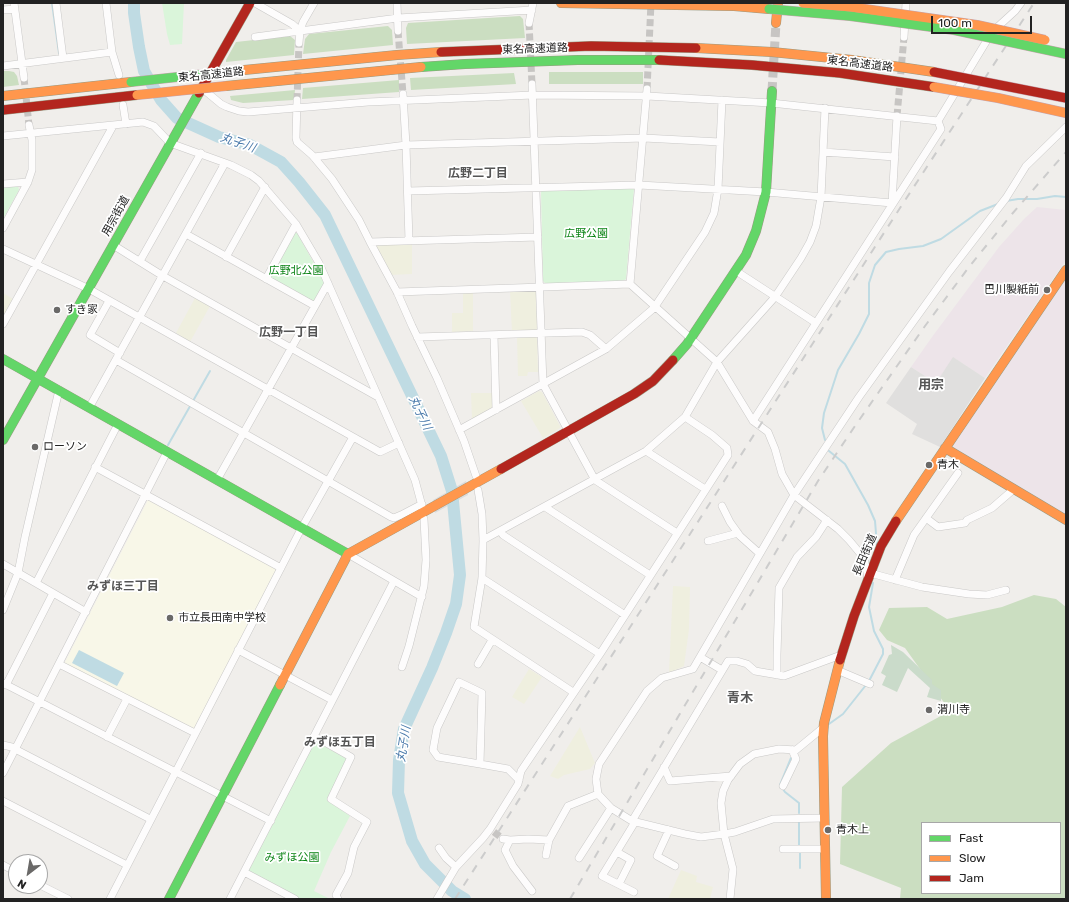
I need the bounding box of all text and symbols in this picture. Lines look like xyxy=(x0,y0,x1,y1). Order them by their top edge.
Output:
scale bar xyxy=(933,8,1034,34)
text: 100 m xyxy=(938,16,972,30)
street label: 東名高速道路 xyxy=(502,41,568,57)
street label: 東名高速道路 xyxy=(826,53,894,75)
street label: 東名高速道路 xyxy=(177,65,245,85)
water label: 丸子川 xyxy=(219,130,257,156)
district label: 広野二丁目 xyxy=(448,167,508,181)
street label: 用宗街道 xyxy=(100,194,132,238)
park label: 広野公園 xyxy=(564,227,608,241)
park label: 広野北公園 xyxy=(269,264,323,278)
place label: 巴川製紙前 xyxy=(984,283,1039,297)
marker: 巴川製紙前 xyxy=(1042,285,1052,295)
place label: すき家 xyxy=(65,303,98,317)
marker: すき家 xyxy=(52,305,62,315)
district label: 広野一丁目 xyxy=(259,326,319,340)
district label: 用宗 xyxy=(918,377,944,393)
water label: 丸子川 xyxy=(406,394,434,432)
place label: ローソン xyxy=(43,440,87,454)
marker: ローソン xyxy=(30,442,40,452)
place label: 青木 xyxy=(937,458,959,472)
marker: 青木 xyxy=(924,460,934,470)
street label: 長田街道 xyxy=(850,532,880,578)
district label: みずほ三丁目 xyxy=(87,580,159,594)
place label: 市立長田南中学校 xyxy=(178,611,266,625)
marker: 市立長田南中学校 xyxy=(165,613,175,623)
district label: 青木 xyxy=(727,690,753,706)
place label: 渭川寺 xyxy=(937,703,970,717)
marker: 渭川寺 xyxy=(924,705,934,715)
water label: 丸子川 xyxy=(394,725,414,763)
district label: みずほ五丁目 xyxy=(304,736,376,750)
legend xyxy=(921,822,1061,894)
place label: 青木上 xyxy=(836,823,869,837)
marker: 青木上 xyxy=(823,825,833,835)
text: Fast xyxy=(959,831,983,845)
park label: みずほ公園 xyxy=(265,851,319,865)
text: Slow xyxy=(959,851,986,865)
north arrow xyxy=(8,854,48,894)
text: Jam xyxy=(959,871,984,885)
text: N xyxy=(15,876,29,891)

